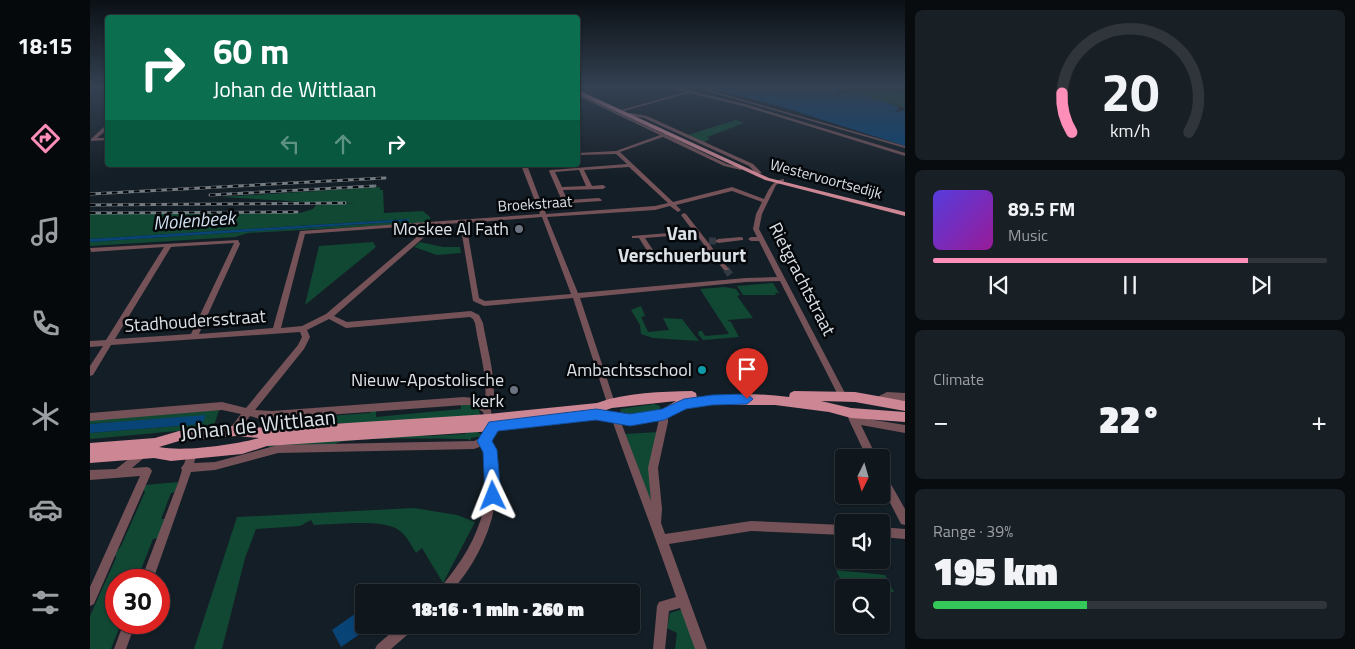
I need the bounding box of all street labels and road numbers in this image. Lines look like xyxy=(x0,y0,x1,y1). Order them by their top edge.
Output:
street label: Westervoortsedijk xyxy=(768,153,885,205)
street label: Broekstraat xyxy=(497,189,574,218)
street label: Rietgrachtstraat xyxy=(762,217,843,341)
street label: Stadhoudersstraat xyxy=(123,302,267,339)
street label: Johan de Wittlaan xyxy=(179,400,337,448)

